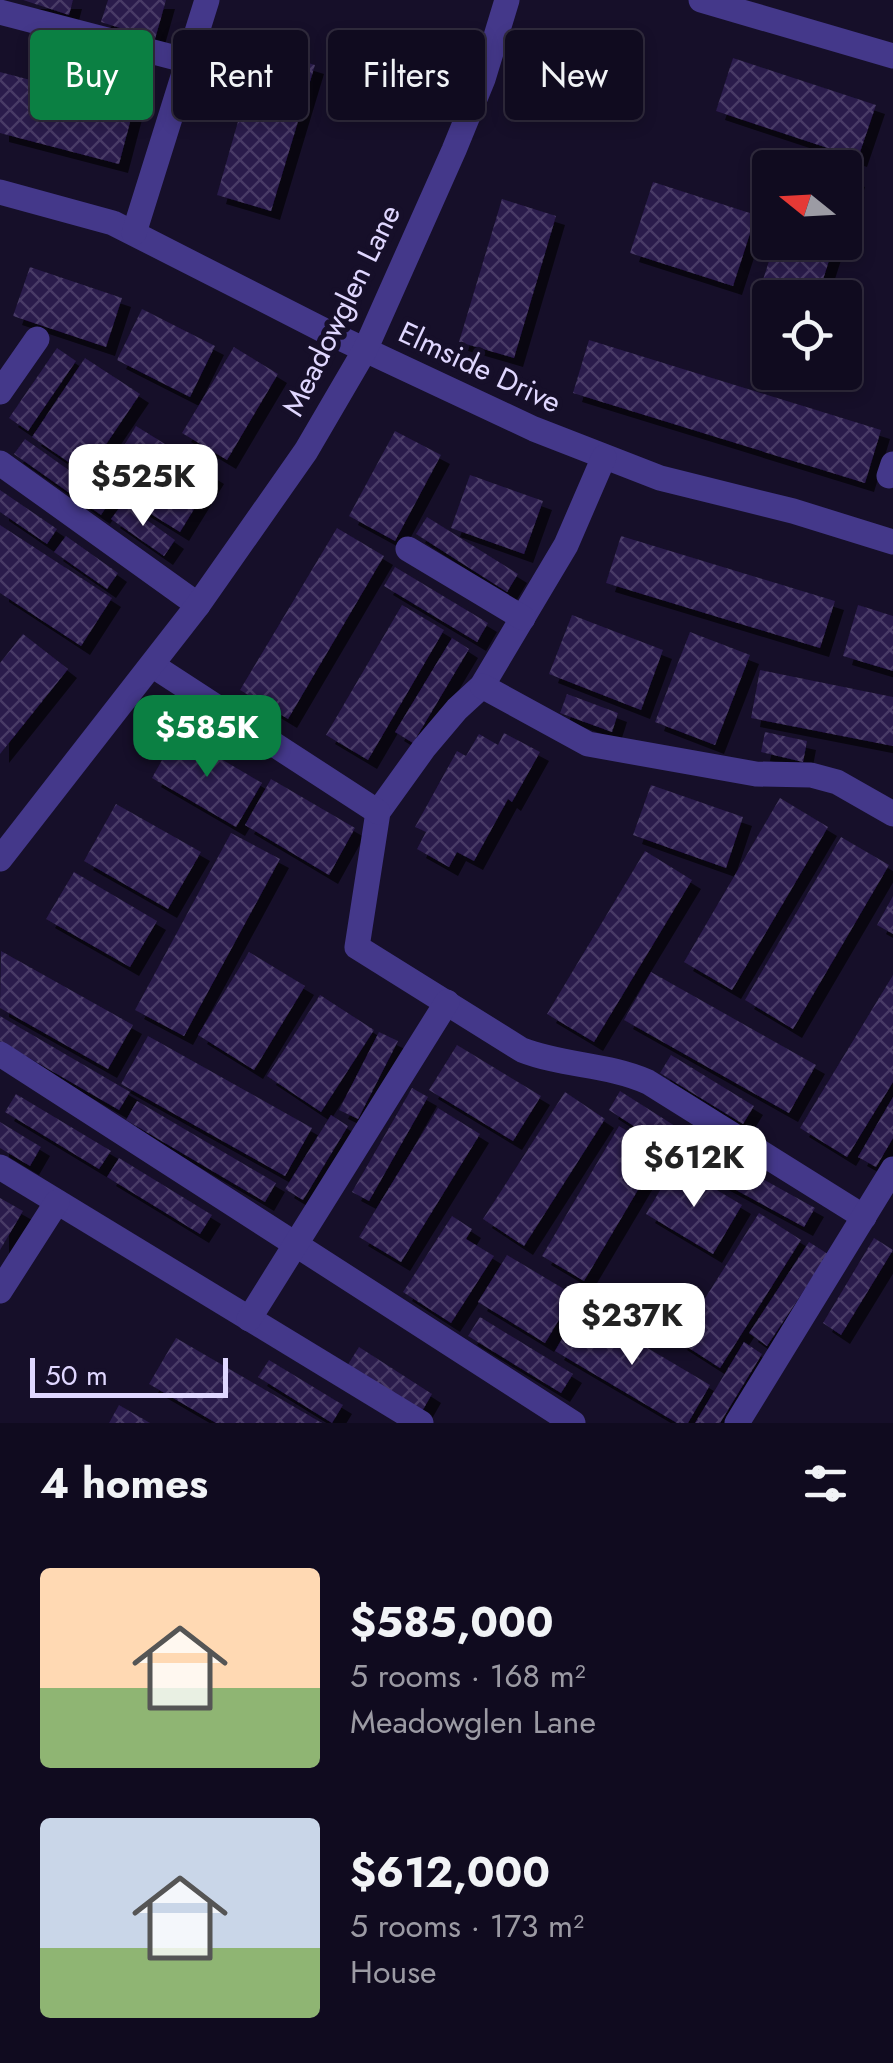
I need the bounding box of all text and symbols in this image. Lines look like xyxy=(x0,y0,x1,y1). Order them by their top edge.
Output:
chip: Buy xyxy=(30,30,153,120)
chip: Rent xyxy=(173,30,308,120)
chip: Filters xyxy=(328,30,485,120)
chip: New xyxy=(505,30,643,120)
north arrow xyxy=(752,150,862,260)
map controls xyxy=(752,150,862,390)
street label: Meadowglen Lane xyxy=(271,197,411,423)
button: locate xyxy=(752,280,862,390)
street label: Elmside Drive xyxy=(392,311,568,423)
pin: $525K xyxy=(73,444,213,529)
text: $525K xyxy=(91,453,195,499)
pin: $585K xyxy=(137,695,277,780)
text: $585K xyxy=(155,704,259,750)
pin: $612K xyxy=(624,1125,764,1210)
text: $612K xyxy=(644,1134,744,1180)
pin: $237K xyxy=(562,1283,702,1368)
text: $237K xyxy=(581,1292,683,1338)
scale bar xyxy=(30,1353,228,1398)
text: 50 m xyxy=(45,1355,108,1396)
text: 4 homes xyxy=(40,1453,208,1514)
icon: filters xyxy=(798,1456,853,1511)
text: $585,000 xyxy=(350,1592,554,1653)
icon: home xyxy=(120,1608,240,1728)
text: 5 rooms · 168 m² xyxy=(350,1653,586,1699)
text: Meadowglen Lane xyxy=(350,1699,596,1745)
text: $612,000 xyxy=(350,1842,550,1903)
icon: home xyxy=(120,1858,240,1978)
text: 5 rooms · 173 m² xyxy=(350,1903,584,1949)
text: House xyxy=(350,1949,437,1995)

